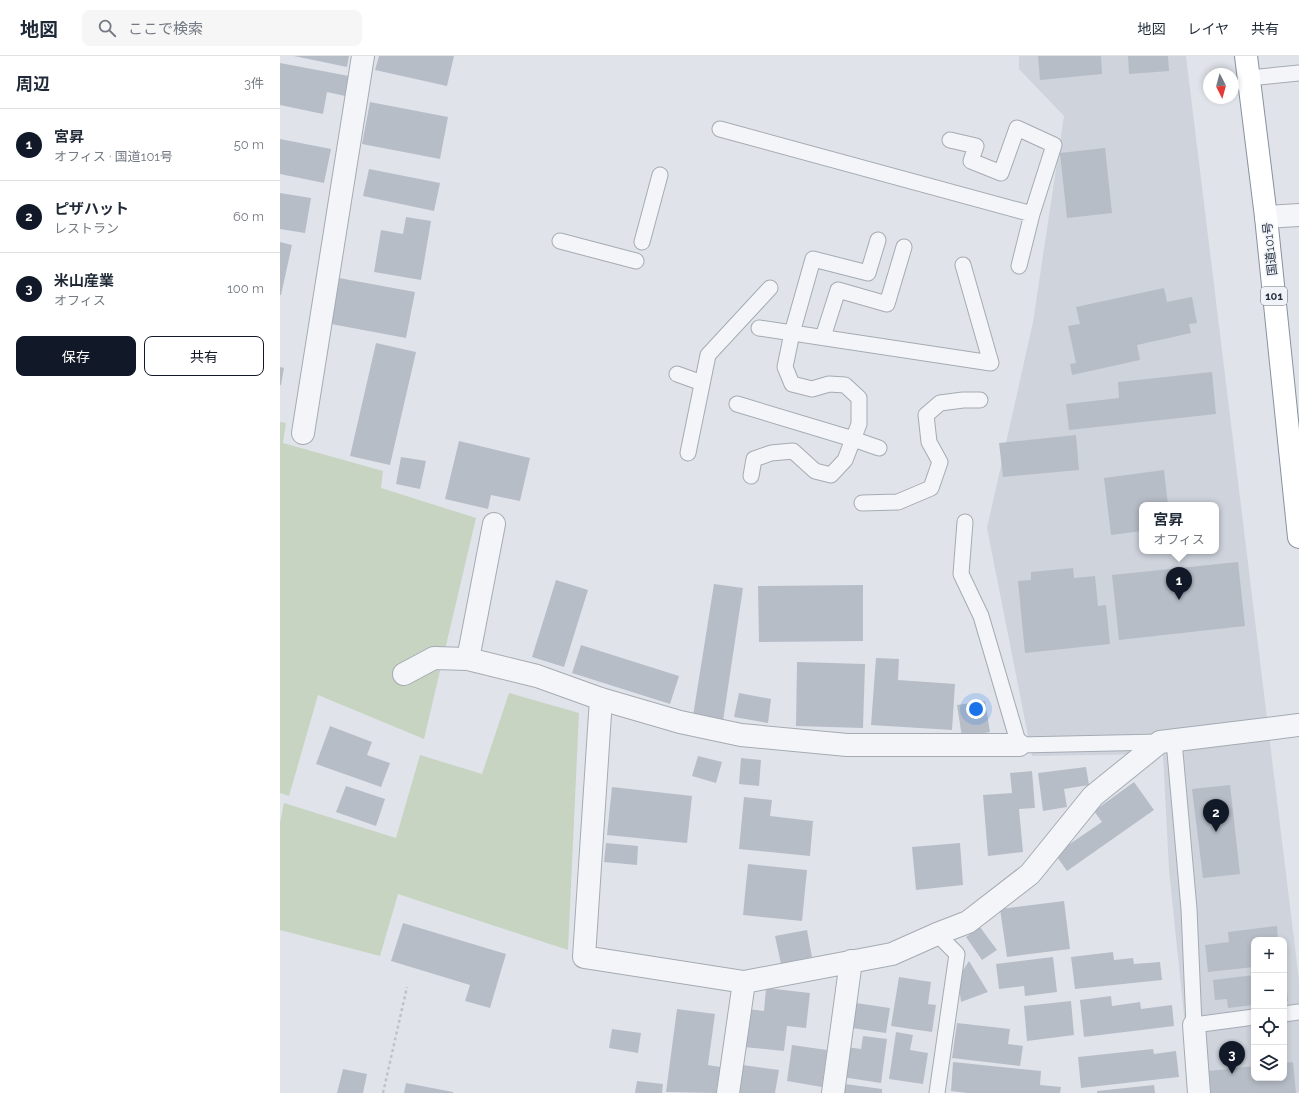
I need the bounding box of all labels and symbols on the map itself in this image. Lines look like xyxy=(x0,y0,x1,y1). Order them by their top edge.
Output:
north arrow xyxy=(1203,68,1239,104)
street label: 国道101号 xyxy=(1260,222,1280,276)
road number: 101 xyxy=(1261,287,1287,305)
pin: 1 xyxy=(1166,567,1192,600)
your location xyxy=(966,699,986,719)
pin: 2 xyxy=(1203,799,1229,832)
pin: 3 xyxy=(1219,1041,1245,1074)

